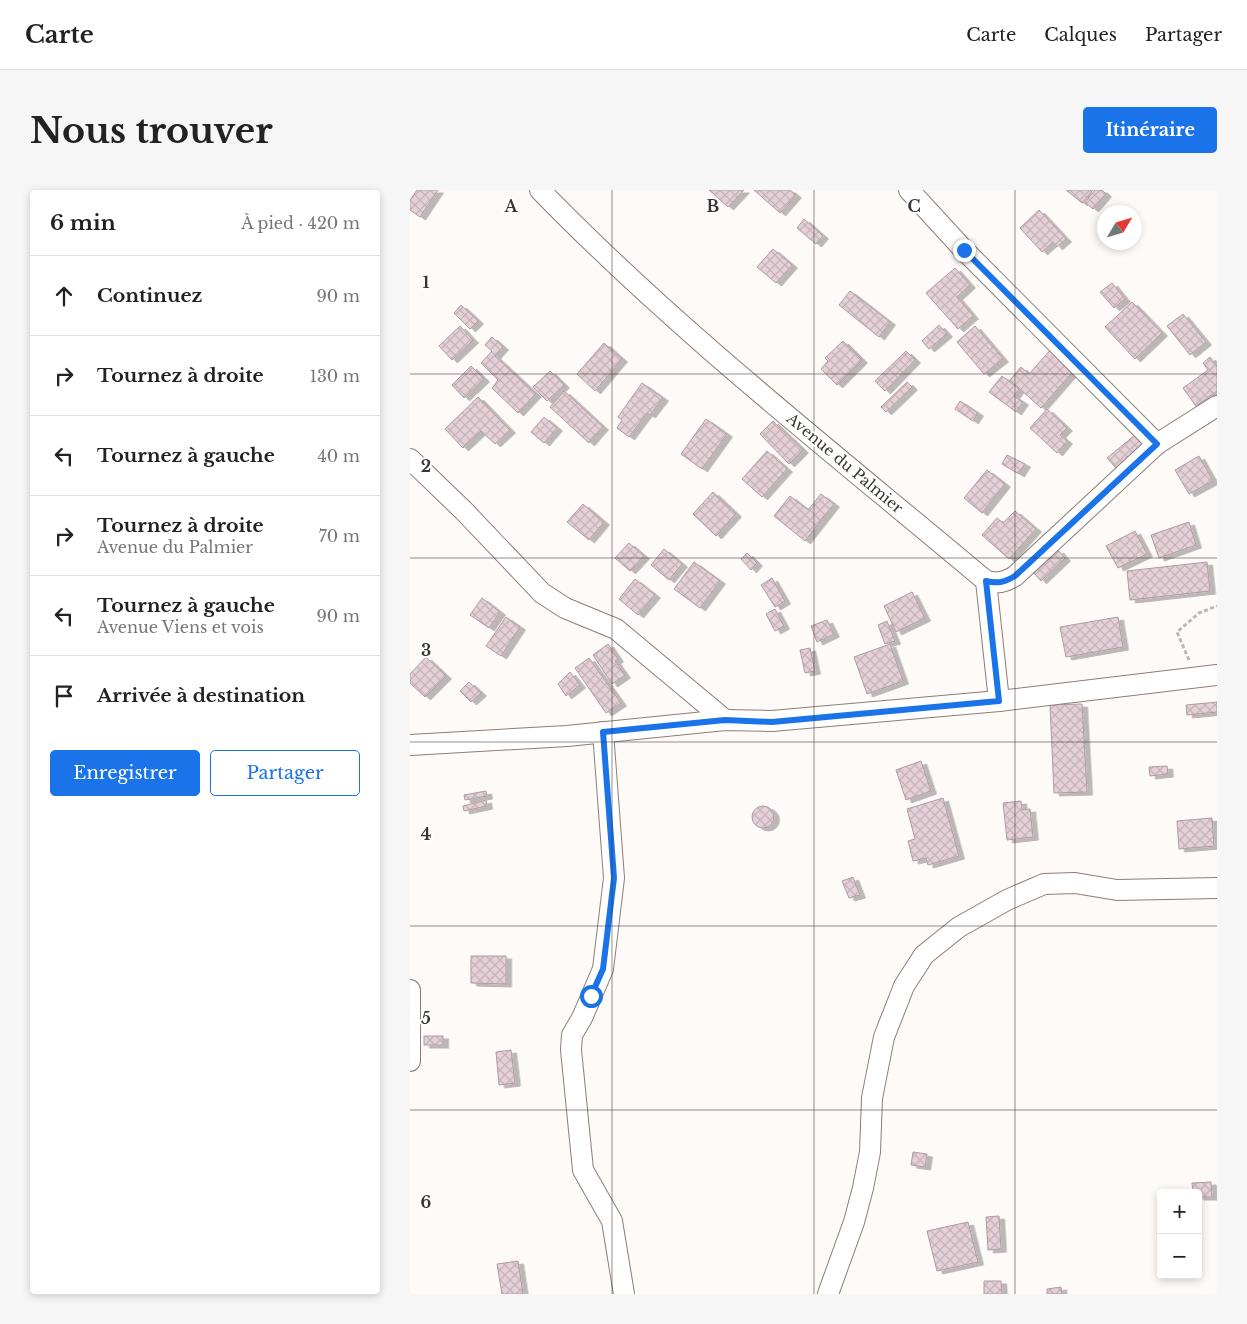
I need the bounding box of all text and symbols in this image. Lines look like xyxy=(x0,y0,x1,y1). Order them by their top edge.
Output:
text: Carte xyxy=(25,20,94,49)
text: Carte xyxy=(966,24,1016,46)
text: Calques xyxy=(1044,24,1117,46)
text: Partager xyxy=(1145,24,1222,46)
button: Itinéraire xyxy=(1083,107,1217,153)
text: Nous trouver xyxy=(30,109,273,152)
text: A xyxy=(504,196,519,216)
text: B xyxy=(707,196,720,216)
text: C xyxy=(907,196,921,216)
north arrow xyxy=(1097,205,1142,250)
text: 6 min xyxy=(50,210,116,236)
text: À pied · 420 m xyxy=(241,213,360,233)
route end xyxy=(953,239,976,262)
text: 1 xyxy=(423,272,430,292)
icon: ahead xyxy=(50,282,78,310)
text: Continuez xyxy=(97,284,202,307)
text: 90 m xyxy=(317,286,360,306)
icon: right xyxy=(50,362,78,390)
text: Tournez à droite xyxy=(97,364,264,387)
text: 130 m xyxy=(310,366,360,386)
street label: Avenue du Palmier xyxy=(782,408,908,518)
icon: left xyxy=(50,442,78,470)
text: Tournez à gauche xyxy=(97,444,275,467)
text: 40 m xyxy=(317,446,360,466)
text: 2 xyxy=(421,456,431,476)
text: Tournez à droite xyxy=(97,514,264,537)
icon: right xyxy=(50,522,78,550)
text: 70 m xyxy=(319,526,360,546)
text: Avenue du Palmier xyxy=(97,537,253,557)
text: Tournez à gauche xyxy=(97,594,275,617)
icon: left xyxy=(50,602,78,630)
text: 90 m xyxy=(317,606,360,626)
text: Avenue Viens et vois xyxy=(97,617,264,637)
text: 3 xyxy=(421,640,431,660)
icon: arrive xyxy=(50,682,78,710)
text: Arrivée à destination xyxy=(97,684,305,707)
button: Enregistrer xyxy=(50,750,200,796)
button: Partager xyxy=(210,750,360,796)
text: 4 xyxy=(421,824,431,844)
route start xyxy=(580,985,603,1008)
text: 5 xyxy=(421,1008,431,1028)
map controls xyxy=(1157,1189,1202,1279)
button: + xyxy=(1157,1189,1202,1234)
text: 6 xyxy=(421,1192,432,1212)
button: − xyxy=(1157,1234,1202,1279)

